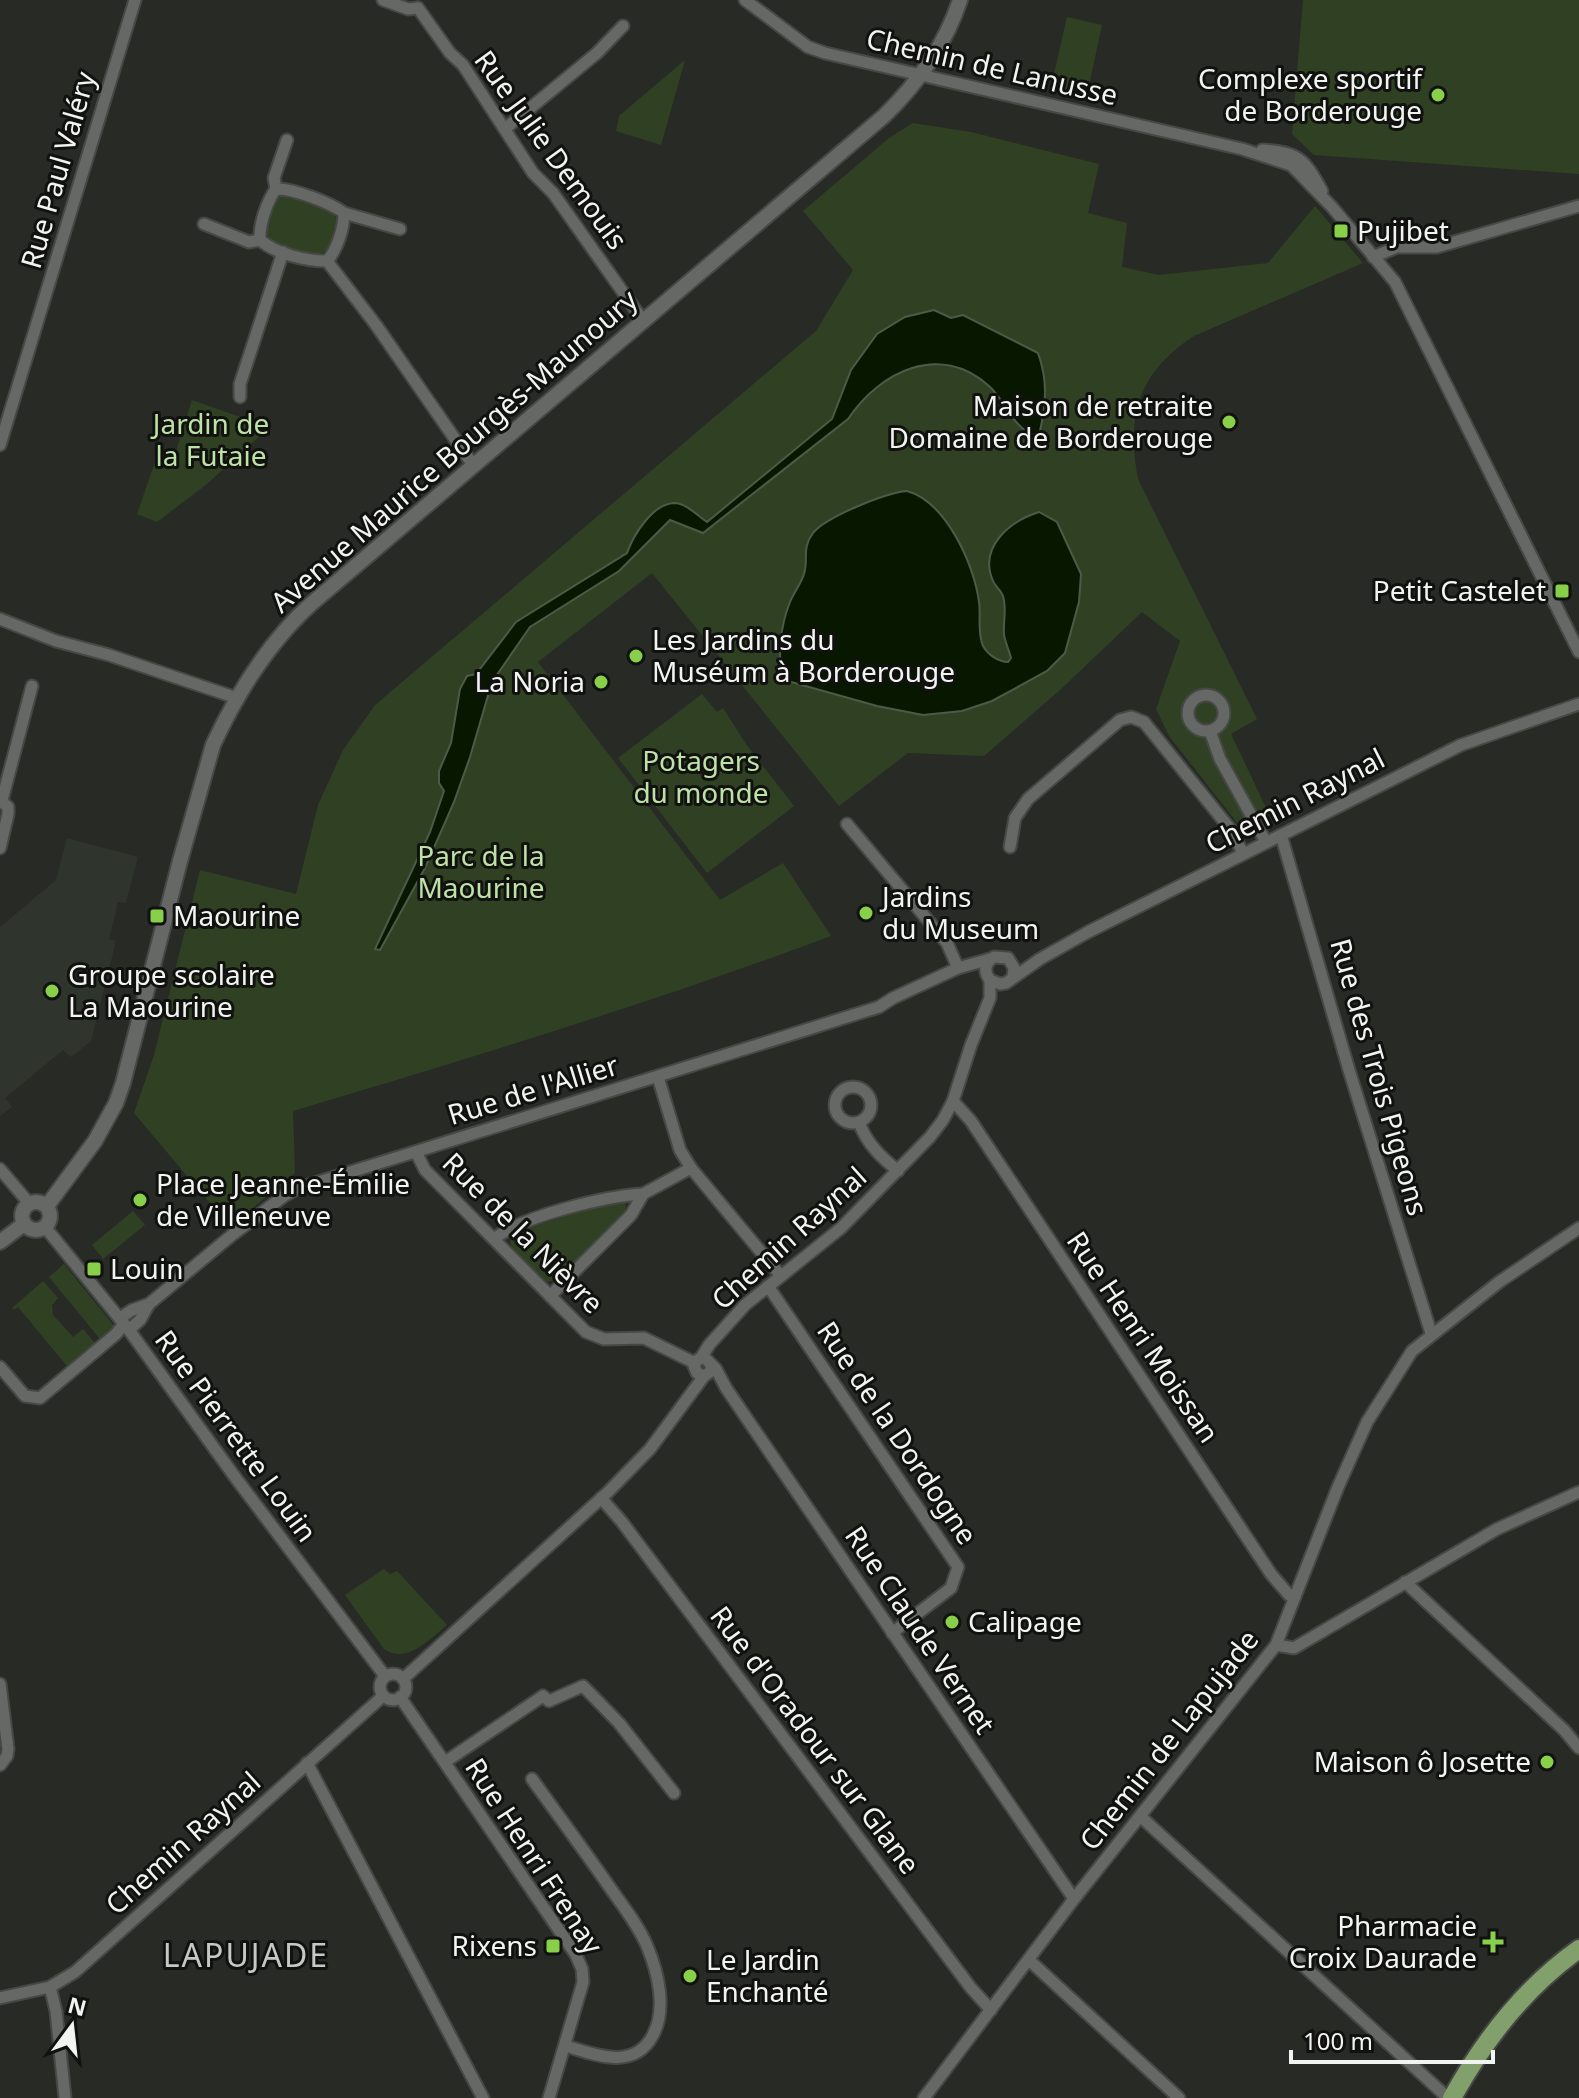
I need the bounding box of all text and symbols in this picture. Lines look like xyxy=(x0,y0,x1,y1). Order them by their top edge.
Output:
street label: Chemin de Lanusse xyxy=(863,19,1122,113)
street label: Rue Julie Demouis xyxy=(467,42,637,257)
place label: Complexe sportif de Borderouge xyxy=(1198,59,1423,129)
street label: Rue Paul Valéry xyxy=(11,66,103,273)
marker: Complexe sportif de Borderouge xyxy=(1429,86,1447,104)
place label: Pujibet xyxy=(1357,211,1449,249)
marker: Pujibet xyxy=(1332,222,1350,240)
street label: Avenue Maurice Bourgès-Maunoury xyxy=(262,280,645,620)
place label: Maison de retraite Domaine de Borderouge xyxy=(888,386,1213,456)
park label: Jardin de la Futaie xyxy=(150,404,269,474)
marker: Maison de retraite Domaine de Borderouge xyxy=(1220,413,1238,431)
place label: Petit Castelet xyxy=(1373,571,1546,609)
marker: Petit Castelet xyxy=(1553,582,1571,600)
place label: Les Jardins du Muséum à Borderouge xyxy=(652,620,955,690)
marker: Les Jardins du Muséum à Borderouge xyxy=(627,647,645,665)
place label: La Noria xyxy=(475,662,585,700)
marker: La Noria xyxy=(592,673,610,691)
street label: Chemin Raynal xyxy=(1198,739,1391,862)
park label: Potagers du monde xyxy=(633,741,769,811)
park label: Parc de la Maourine xyxy=(417,836,545,906)
place label: Jardins du Museum xyxy=(879,877,1039,947)
place label: Maourine xyxy=(173,896,300,934)
marker: Jardins du Museum xyxy=(857,904,875,922)
marker: Maourine xyxy=(148,907,166,925)
street label: Rue des Trois Pigeons xyxy=(1322,934,1438,1220)
place label: Groupe scolaire La Maourine xyxy=(68,955,275,1025)
marker: Groupe scolaire La Maourine xyxy=(43,982,61,1000)
street label: Rue de l'Allier xyxy=(443,1045,623,1133)
street label: Rue de la Nièvre xyxy=(435,1144,612,1321)
street label: Chemin Raynal xyxy=(703,1157,874,1317)
place label: Place Jeanne-Émilie de Villeneuve xyxy=(156,1164,410,1234)
marker: Place Jeanne-Émilie de Villeneuve xyxy=(131,1191,149,1209)
street label: Rue Henri Moissan xyxy=(1059,1223,1229,1449)
place label: Louin xyxy=(110,1249,183,1287)
marker: Louin xyxy=(85,1260,103,1278)
street label: Rue de la Dordogne xyxy=(809,1314,987,1551)
street label: Rue Pierrette Louin xyxy=(147,1322,326,1549)
street label: Rue Claude Vernet xyxy=(837,1518,1004,1741)
street label: Rue d'Oradour sur Glane xyxy=(702,1598,929,1881)
place label: Calipage xyxy=(968,1602,1082,1640)
marker: Calipage xyxy=(943,1613,961,1631)
street label: Chemin de Lapujade xyxy=(1070,1621,1266,1857)
place label: Maison ô Josette xyxy=(1314,1742,1531,1780)
street label: Rue Henri Frenay xyxy=(457,1750,613,1961)
marker: Maison ô Josette xyxy=(1538,1753,1556,1771)
street label: Chemin Raynal xyxy=(97,1762,268,1922)
place label: Pharmacie Croix Daurade xyxy=(1289,1906,1477,1976)
place label: Rixens xyxy=(452,1926,537,1964)
district label: LAPUJADE xyxy=(163,1933,329,1976)
marker: Pharmacie Croix Daurade xyxy=(1484,1933,1502,1951)
marker: Rixens xyxy=(544,1937,562,1955)
place label: Le Jardin Enchanté xyxy=(706,1940,829,2010)
marker: Le Jardin Enchanté xyxy=(681,1967,699,1985)
north arrow xyxy=(32,1986,112,2066)
text: N xyxy=(65,1989,90,2023)
scale bar xyxy=(1291,2014,1493,2064)
text: 100 m xyxy=(1303,2024,1373,2057)

